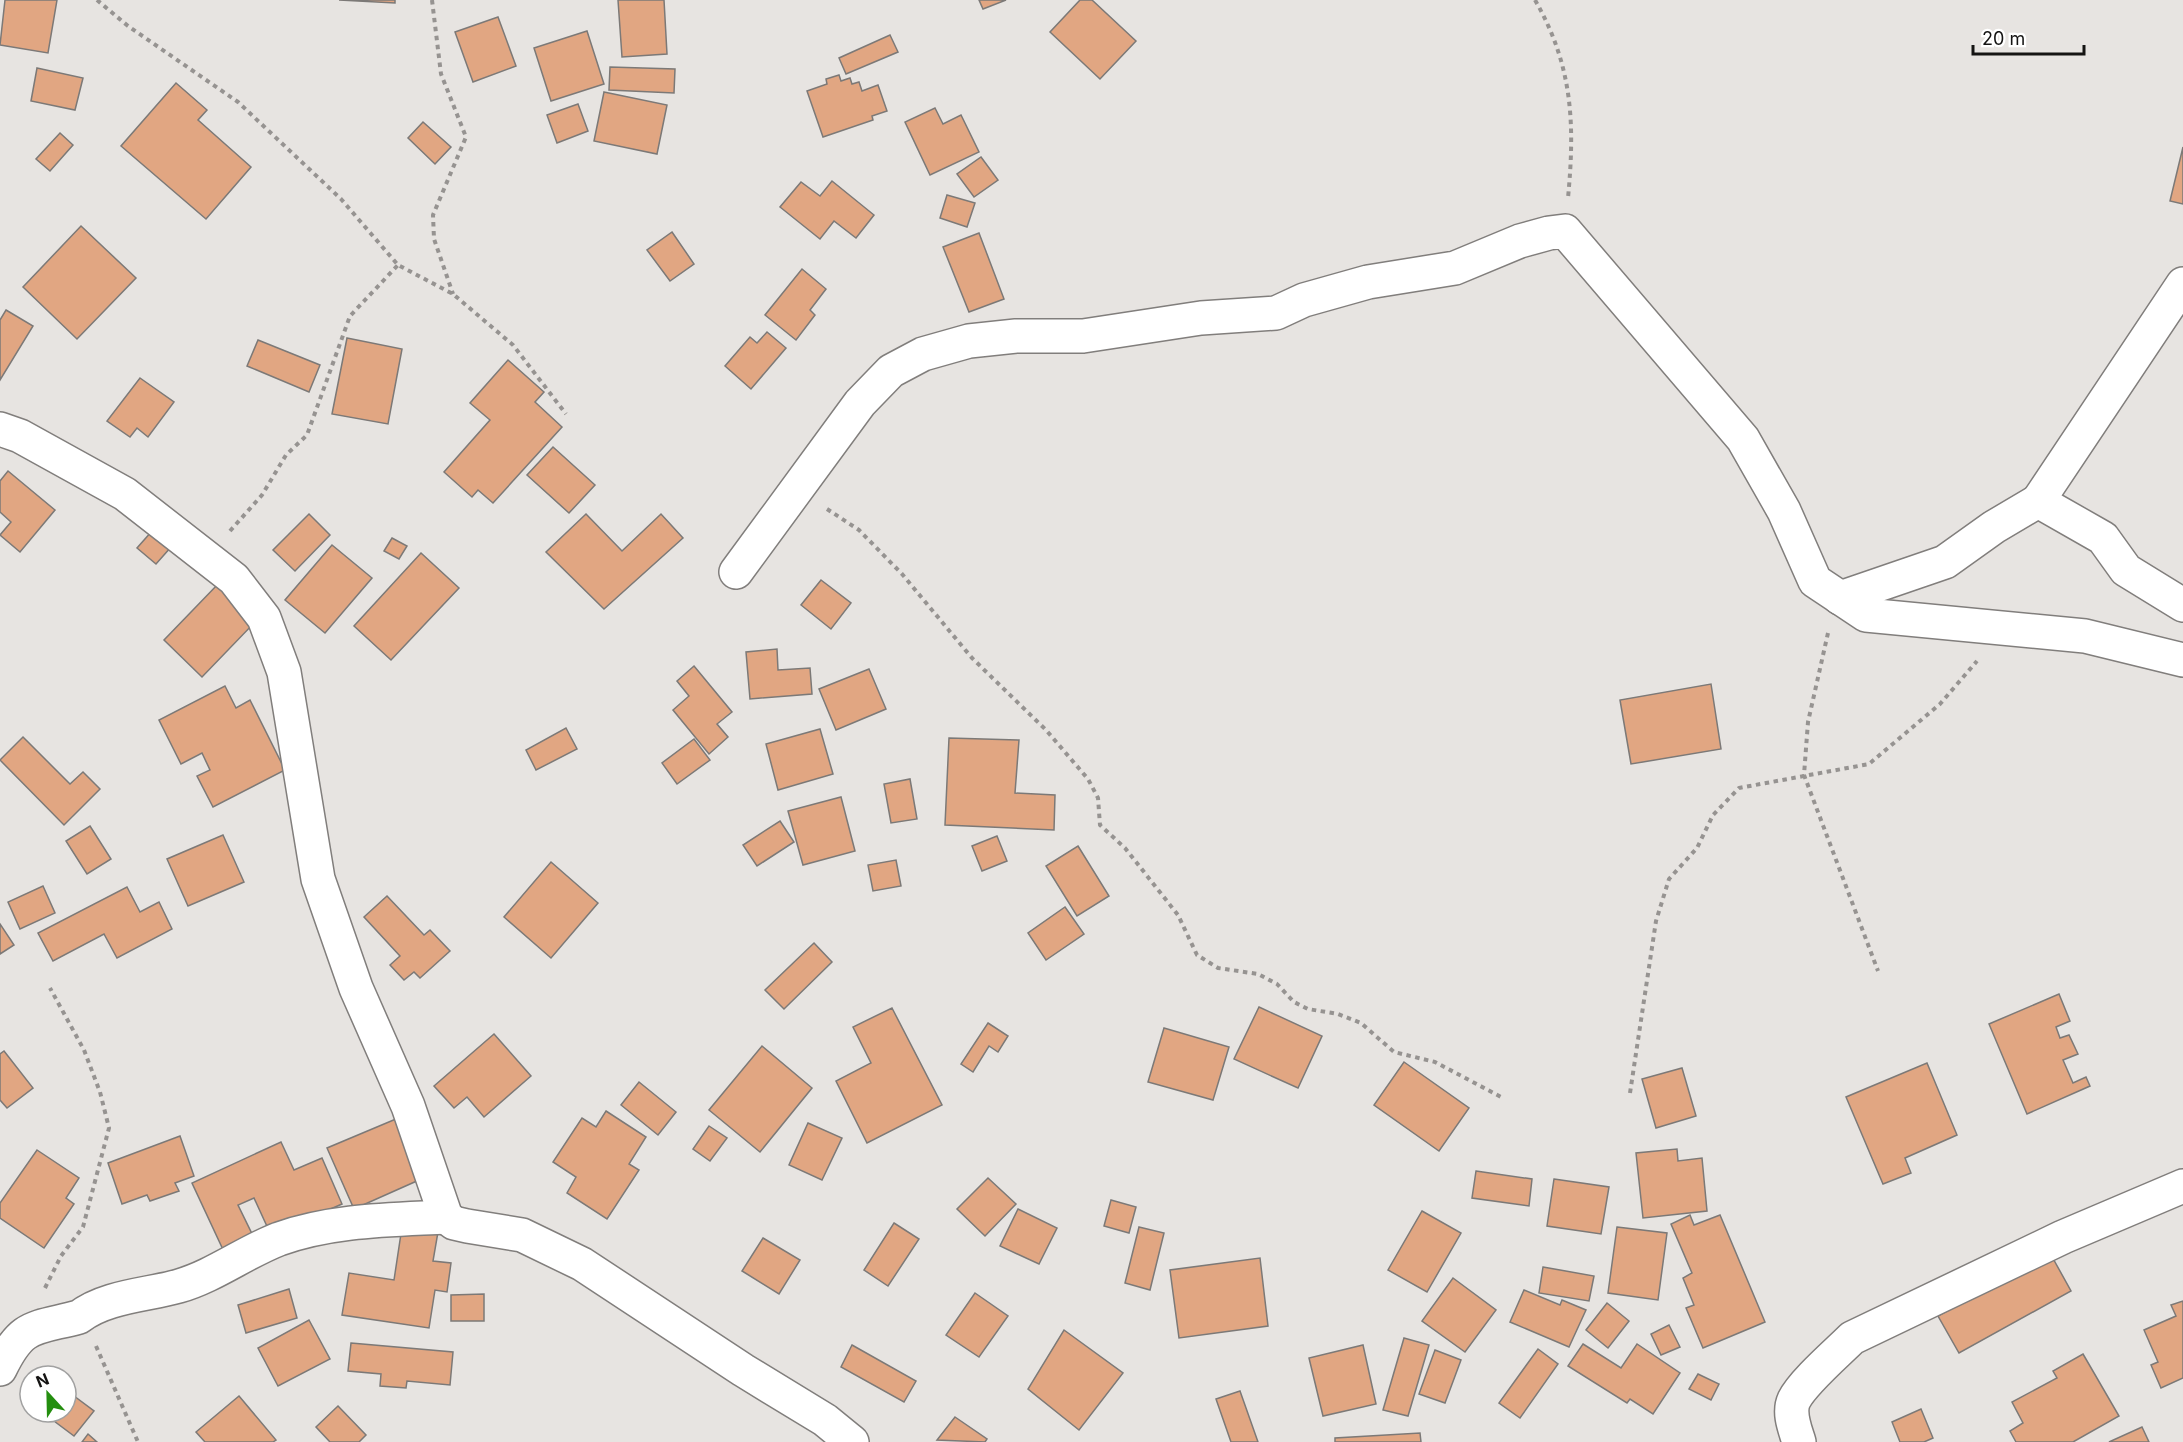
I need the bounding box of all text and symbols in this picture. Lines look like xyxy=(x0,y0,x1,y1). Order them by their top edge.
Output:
scale bar xyxy=(1973,18,2084,56)
text: 20 m xyxy=(1982,28,2025,49)
north arrow xyxy=(18,1364,78,1424)
text: N xyxy=(33,1369,52,1392)

